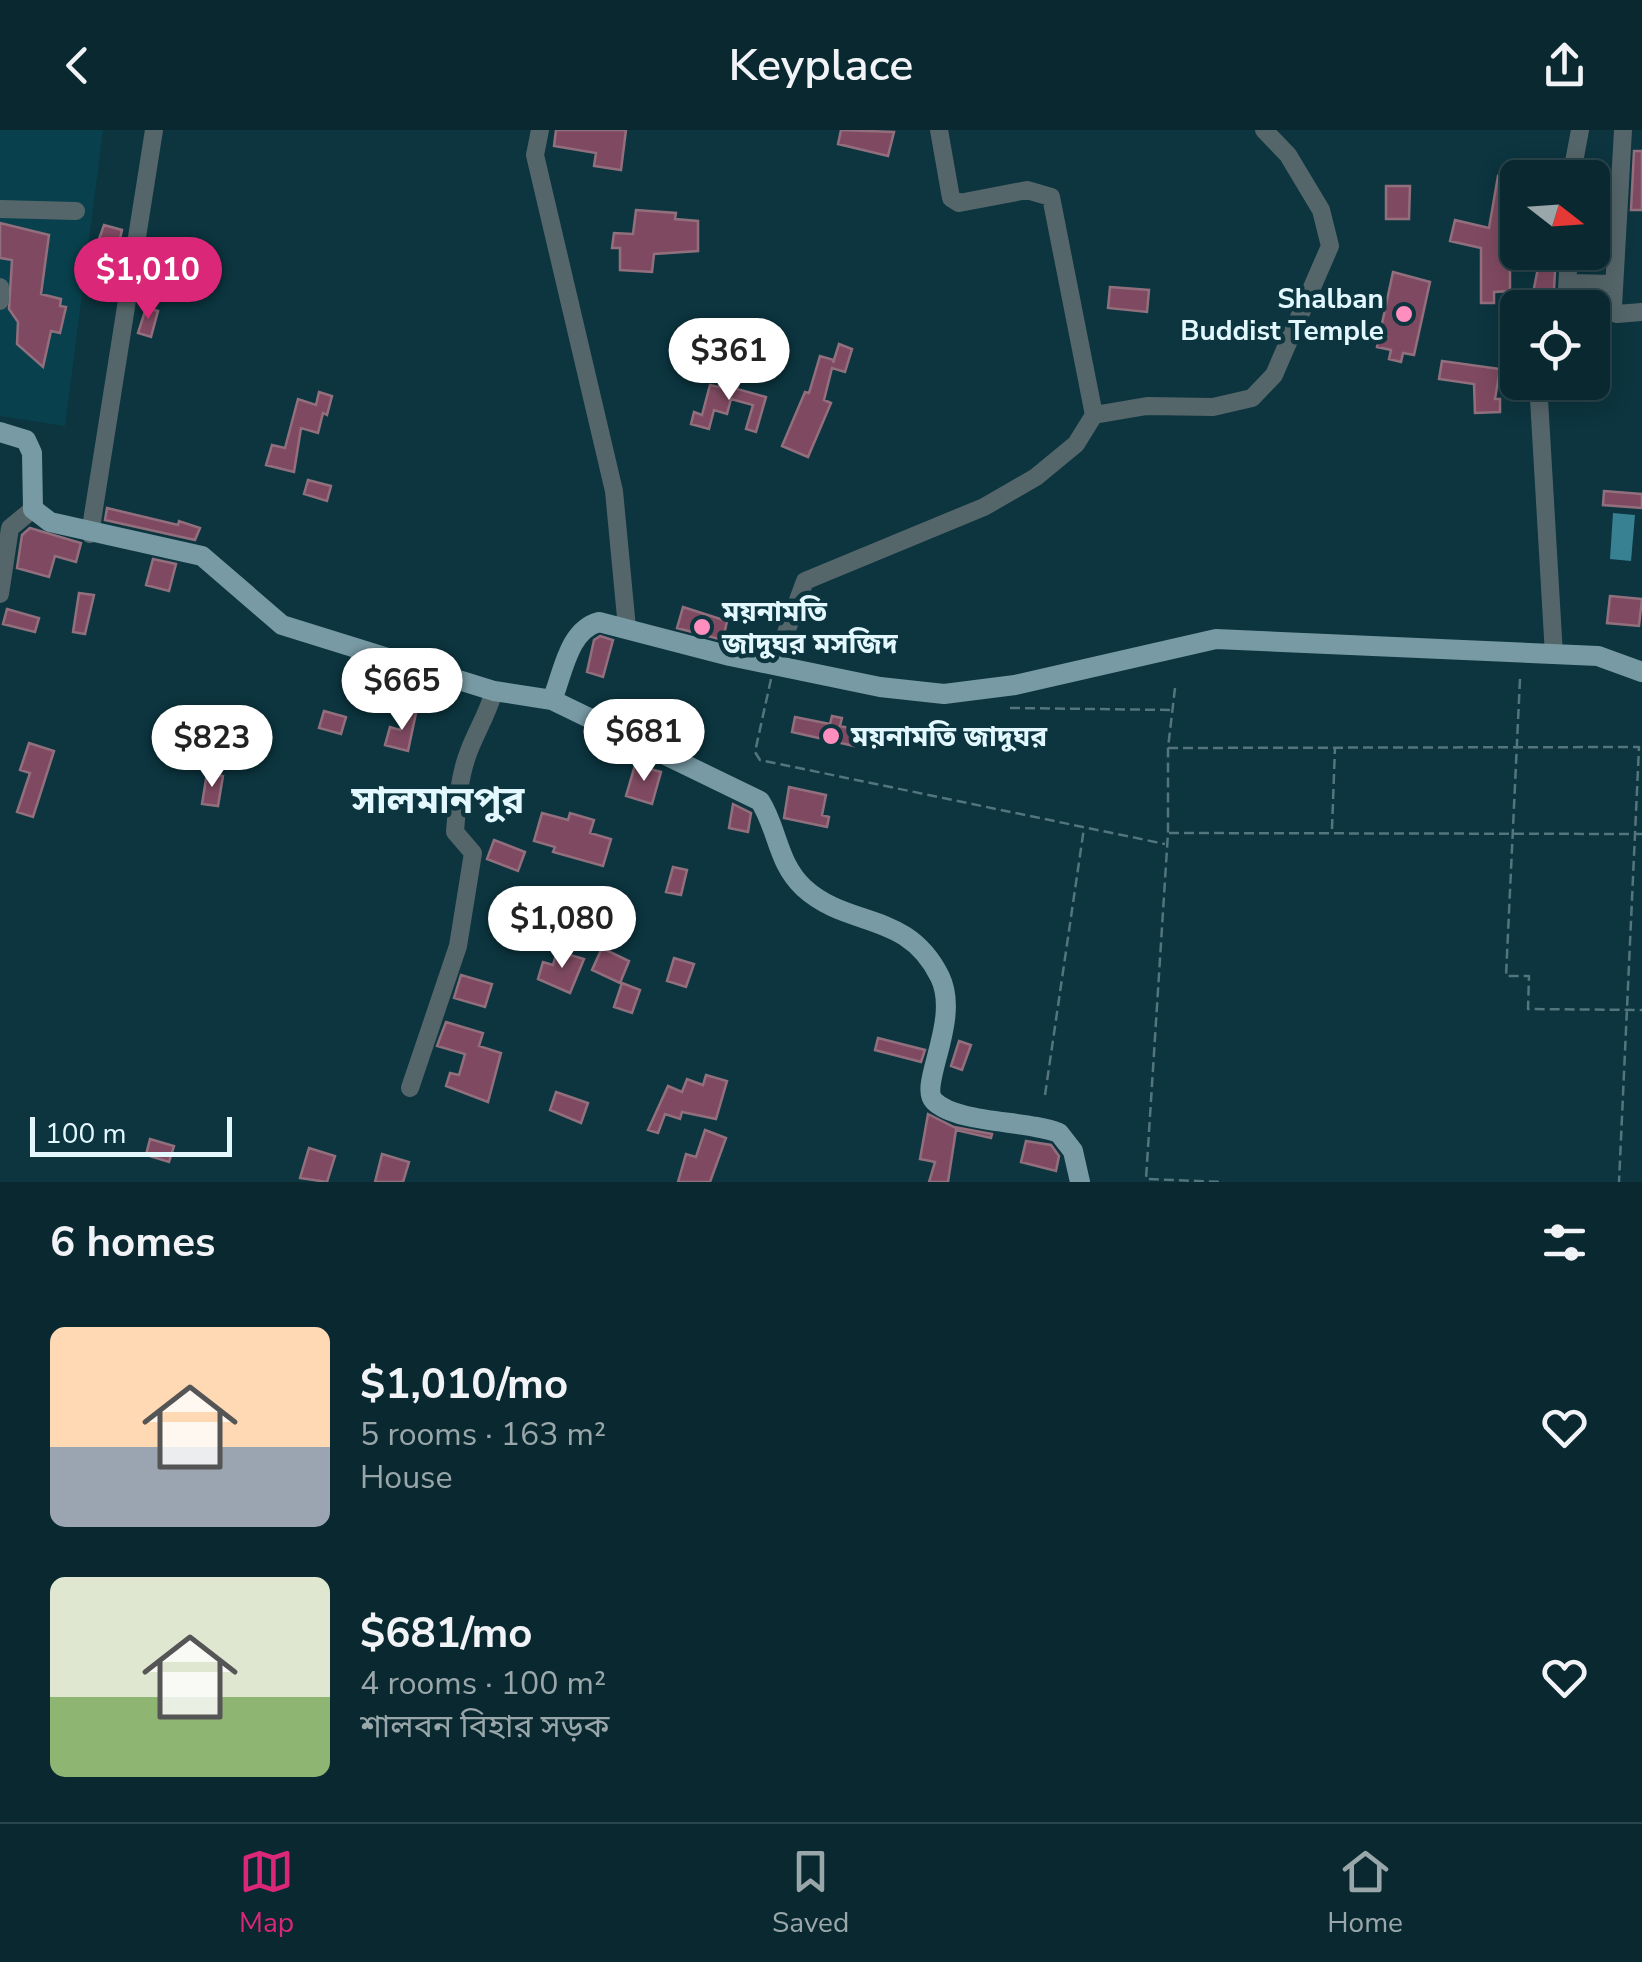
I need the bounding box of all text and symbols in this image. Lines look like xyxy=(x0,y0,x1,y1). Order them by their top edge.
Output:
text: Keyplace xyxy=(729,35,913,96)
icon: back xyxy=(50,38,105,93)
icon: share xyxy=(1537,38,1592,93)
north arrow xyxy=(1500,160,1610,270)
map controls xyxy=(1500,160,1610,400)
pin: $1,010 xyxy=(67,237,229,322)
text: $1,010 xyxy=(96,248,200,291)
place label: Shalban Buddist Temple xyxy=(1180,280,1384,350)
button: locate xyxy=(1500,290,1610,400)
marker: Shalban Buddist Temple xyxy=(1393,303,1415,325)
pin: $361 xyxy=(670,318,788,403)
text: $361 xyxy=(691,329,767,372)
place label: ময়নামতি জাদুঘর মসজিদ xyxy=(721,593,899,663)
marker: ময়নামতি জাদুঘর মসজিদ xyxy=(691,616,713,638)
pin: $665 xyxy=(343,648,461,733)
text: $665 xyxy=(364,659,440,702)
pin: $681 xyxy=(585,699,703,784)
pin: $823 xyxy=(153,705,271,790)
text: $681 xyxy=(606,710,682,753)
text: $823 xyxy=(174,716,250,759)
place label: ময়নামতি জাদুঘর xyxy=(850,718,1048,756)
marker: ময়নামতি জাদুঘর xyxy=(820,725,842,747)
district label: সালমানপুর xyxy=(350,775,526,826)
pin: $1,080 xyxy=(481,886,643,971)
text: $1,080 xyxy=(510,897,614,940)
scale bar xyxy=(30,1112,232,1156)
text: 100 m xyxy=(45,1115,127,1153)
text: 6 homes xyxy=(50,1214,215,1271)
icon: filters xyxy=(1537,1215,1592,1270)
text: $1,010/mo xyxy=(360,1356,568,1413)
icon: home xyxy=(130,1367,250,1487)
icon: heart xyxy=(1537,1400,1592,1455)
text: 5 rooms · 163 m² xyxy=(360,1413,606,1456)
text: House xyxy=(360,1456,453,1499)
text: $681/mo xyxy=(360,1605,532,1662)
icon: home xyxy=(130,1617,250,1737)
icon: heart xyxy=(1537,1650,1592,1705)
text: 4 rooms · 100 m² xyxy=(360,1662,606,1705)
text: শালবন বিহার সড়ক xyxy=(360,1705,609,1748)
tab: Map xyxy=(239,1844,294,1942)
tab: Saved xyxy=(772,1844,849,1942)
tab: Home xyxy=(1327,1844,1403,1942)

